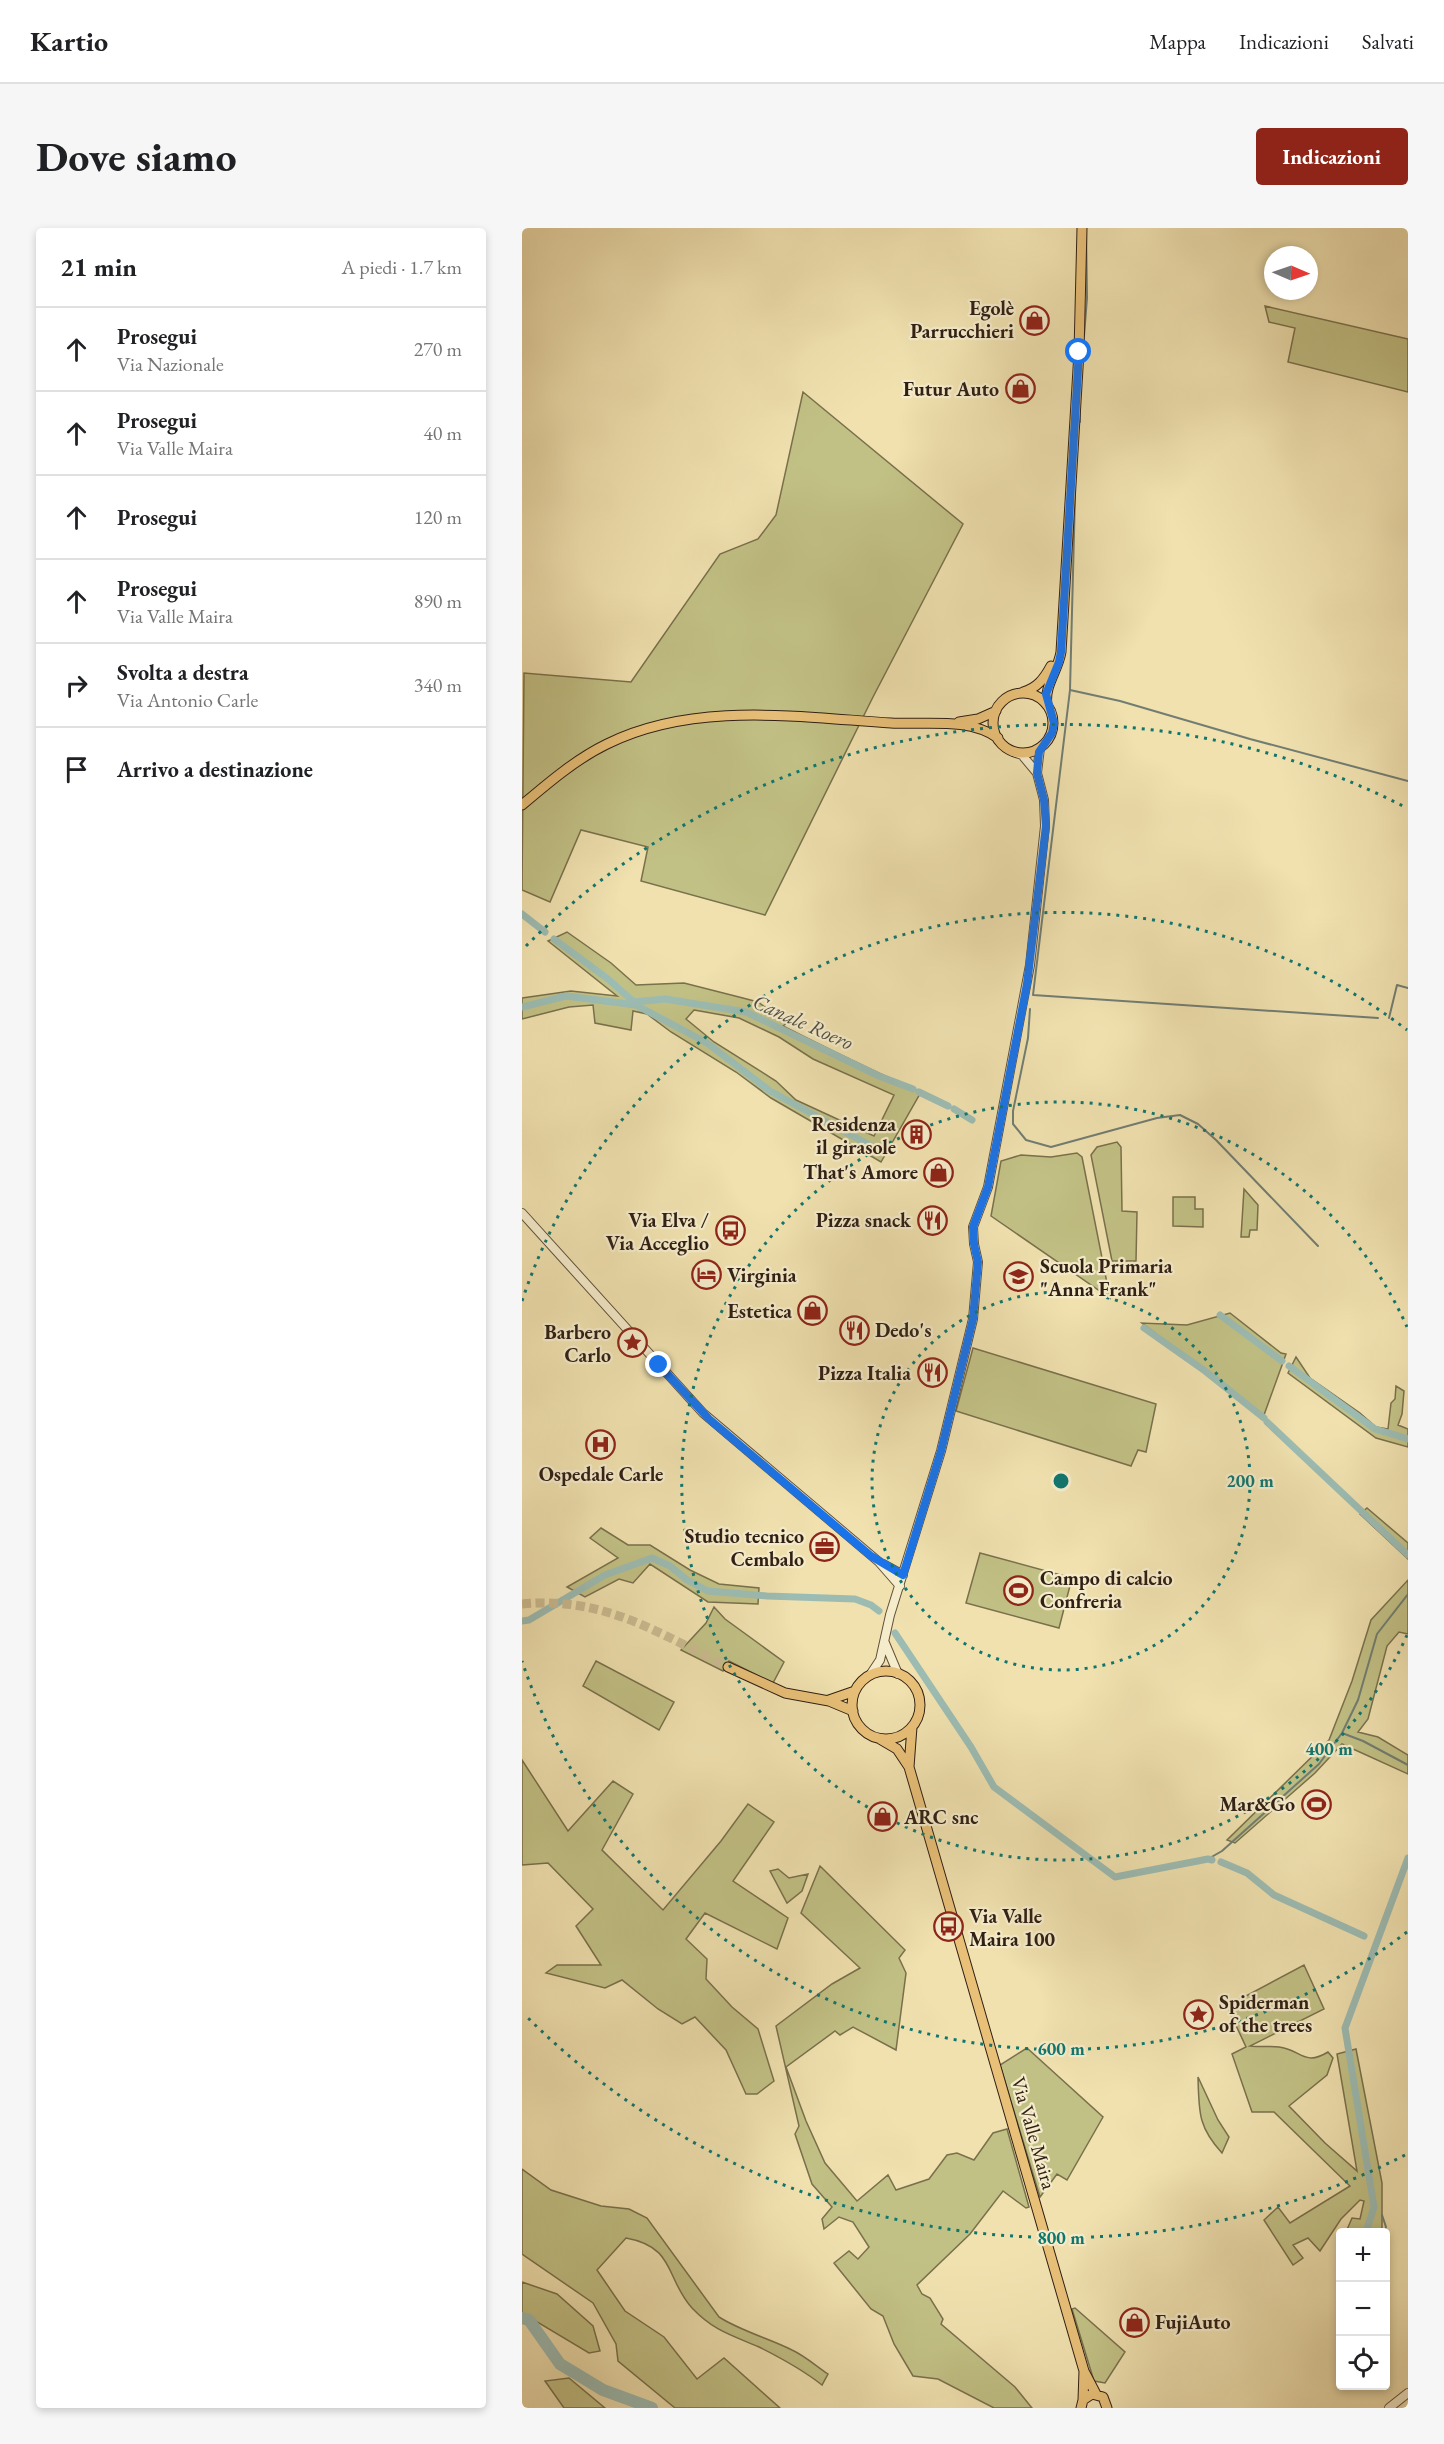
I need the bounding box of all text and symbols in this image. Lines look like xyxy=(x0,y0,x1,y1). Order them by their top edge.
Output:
text: Kartio xyxy=(30,23,108,59)
text: Mappa xyxy=(1149,28,1206,55)
text: Indicazioni xyxy=(1239,28,1329,55)
text: Salvati xyxy=(1362,28,1414,55)
button: Indicazioni xyxy=(1256,128,1408,185)
text: Dove siamo xyxy=(36,129,237,184)
north arrow xyxy=(1264,246,1318,300)
text: 21 min xyxy=(60,250,137,284)
text: A piedi · 1.7 km xyxy=(342,254,462,280)
place label: Egolè Parrucchieri xyxy=(910,295,1014,344)
shop icon: Egolè Parrucchieri xyxy=(1019,304,1051,336)
text: Prosegui xyxy=(117,322,197,351)
icon: ahead xyxy=(60,333,93,366)
text: 270 m xyxy=(414,336,462,362)
route start xyxy=(1065,338,1091,364)
text: Via Nazionale xyxy=(117,351,224,377)
shop icon: Futur Auto xyxy=(1004,373,1036,405)
place label: Futur Auto xyxy=(903,376,999,402)
text: Prosegui xyxy=(117,406,197,435)
icon: ahead xyxy=(60,417,93,450)
text: 40 m xyxy=(423,420,462,446)
text: Via Valle Maira xyxy=(117,435,233,461)
icon: ahead xyxy=(60,501,93,534)
text: Prosegui xyxy=(117,503,197,532)
text: 120 m xyxy=(414,504,462,530)
text: Prosegui xyxy=(117,574,197,603)
icon: ahead xyxy=(60,585,93,618)
text: 890 m xyxy=(414,588,462,614)
text: Via Valle Maira xyxy=(117,603,233,629)
text: Svolta a destra xyxy=(117,658,249,687)
icon: right xyxy=(60,669,93,702)
text: 340 m xyxy=(414,672,462,698)
text: Via Antonio Carle xyxy=(117,687,258,713)
icon: arrive xyxy=(60,753,93,786)
text: Arrivo a destinazione xyxy=(117,755,313,784)
water label: Canale Roero xyxy=(749,987,858,1056)
place label: Residenza il girasole xyxy=(811,1111,896,1160)
building icon: Residenza il girasole xyxy=(901,1119,933,1151)
shop icon: That's Amore xyxy=(923,1156,955,1188)
place label: That's Amore xyxy=(803,1159,918,1185)
restaurant icon: Pizza snack xyxy=(916,1204,948,1236)
place label: Via Elva / Via Acceglio xyxy=(606,1207,709,1256)
place label: Pizza snack xyxy=(816,1207,912,1233)
bus stop icon: Via Elva / Via Acceglio xyxy=(714,1215,746,1247)
place label: Scuola Primaria "Anna Frank" xyxy=(1040,1253,1173,1302)
hotel icon: Virginia xyxy=(690,1259,722,1291)
school or university icon: Scuola Primaria "Anna Frank" xyxy=(1003,1261,1035,1293)
place label: Virginia xyxy=(727,1262,797,1288)
shop icon: Estetica xyxy=(797,1295,829,1327)
place label: Estetica xyxy=(727,1298,792,1324)
restaurant icon: Dedo's xyxy=(838,1314,870,1346)
place label: Dedo's xyxy=(875,1317,931,1343)
place label: Barbero Carlo xyxy=(544,1319,611,1368)
place icon: Barbero Carlo xyxy=(616,1327,648,1359)
route end xyxy=(645,1351,671,1377)
restaurant icon: Pizza Italia xyxy=(916,1357,948,1389)
place label: Pizza Italia xyxy=(818,1360,911,1386)
hospital icon: Ospedale Carle xyxy=(585,1428,617,1460)
place label: Ospedale Carle xyxy=(539,1461,663,1487)
text: 200 m xyxy=(1226,1469,1274,1492)
centre of rings xyxy=(1051,1471,1071,1491)
place label: Studio tecnico Cembalo xyxy=(684,1523,804,1572)
office icon: Studio tecnico Cembalo xyxy=(809,1531,841,1563)
place label: Campo di calcio Confreria xyxy=(1040,1565,1173,1614)
sports icon: Campo di calcio Confreria xyxy=(1003,1574,1035,1606)
text: 400 m xyxy=(1305,1737,1353,1760)
sports icon: Mar&Go xyxy=(1300,1788,1332,1820)
place label: Mar&Go xyxy=(1220,1791,1295,1817)
shop icon: ARC snc xyxy=(867,1801,899,1833)
place label: ARC snc xyxy=(903,1804,978,1830)
place label: Via Valle Maira 100 xyxy=(969,1903,1056,1952)
bus stop icon: Via Valle Maira 100 xyxy=(932,1911,964,1943)
place label: Spiderman of the trees xyxy=(1219,1989,1312,2038)
place icon: Spiderman of the trees xyxy=(1182,1998,1214,2030)
text: 600 m xyxy=(1037,2037,1085,2060)
street label: Via Valle Maira xyxy=(1006,2074,1062,2192)
text: 800 m xyxy=(1037,2226,1085,2249)
map controls xyxy=(1336,2228,1390,2390)
button: + xyxy=(1336,2228,1390,2282)
button: − xyxy=(1336,2282,1390,2336)
shop icon: FujiAuto xyxy=(1118,2306,1150,2338)
place label: FujiAuto xyxy=(1155,2309,1231,2335)
button: locate xyxy=(1336,2336,1390,2390)

